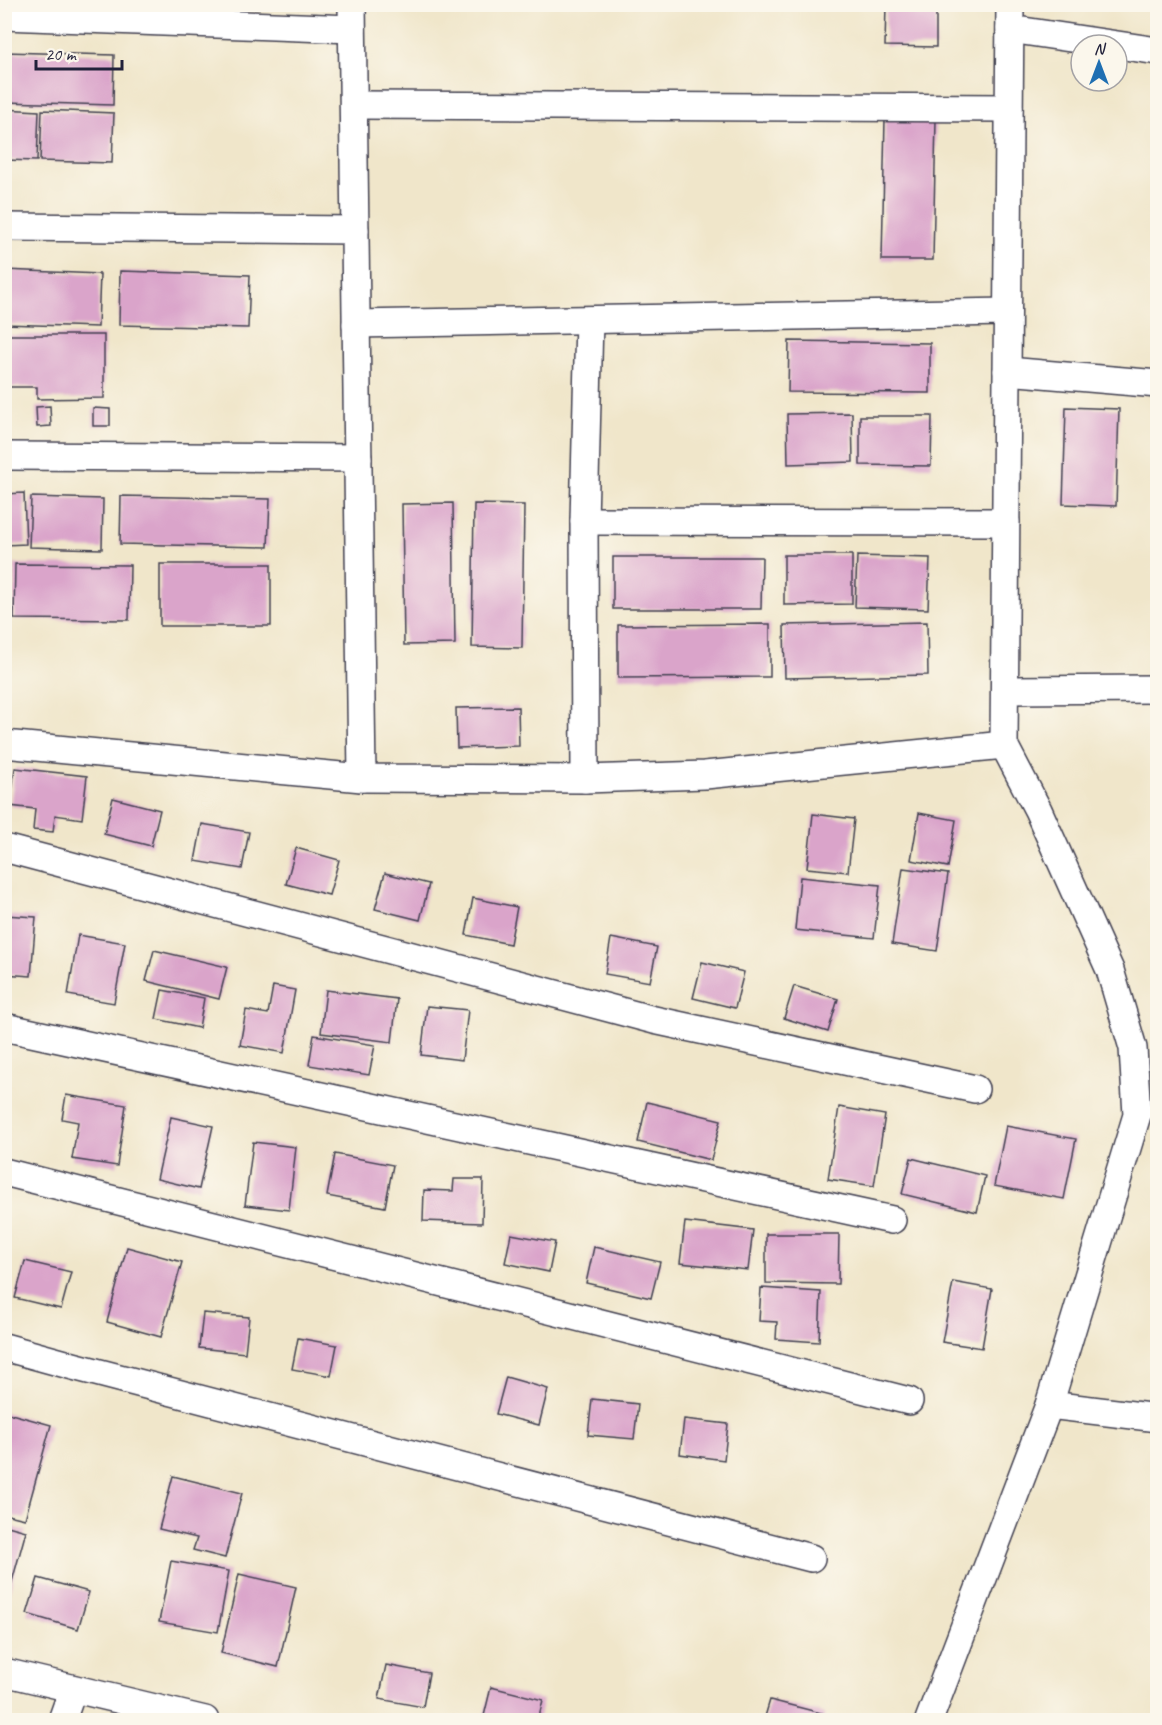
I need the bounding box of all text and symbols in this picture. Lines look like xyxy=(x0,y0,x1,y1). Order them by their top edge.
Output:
scale bar xyxy=(36,33,122,71)
north arrow xyxy=(1069,33,1129,93)
text: N xyxy=(1094,39,1107,59)
text: 20 m xyxy=(45,43,78,65)

